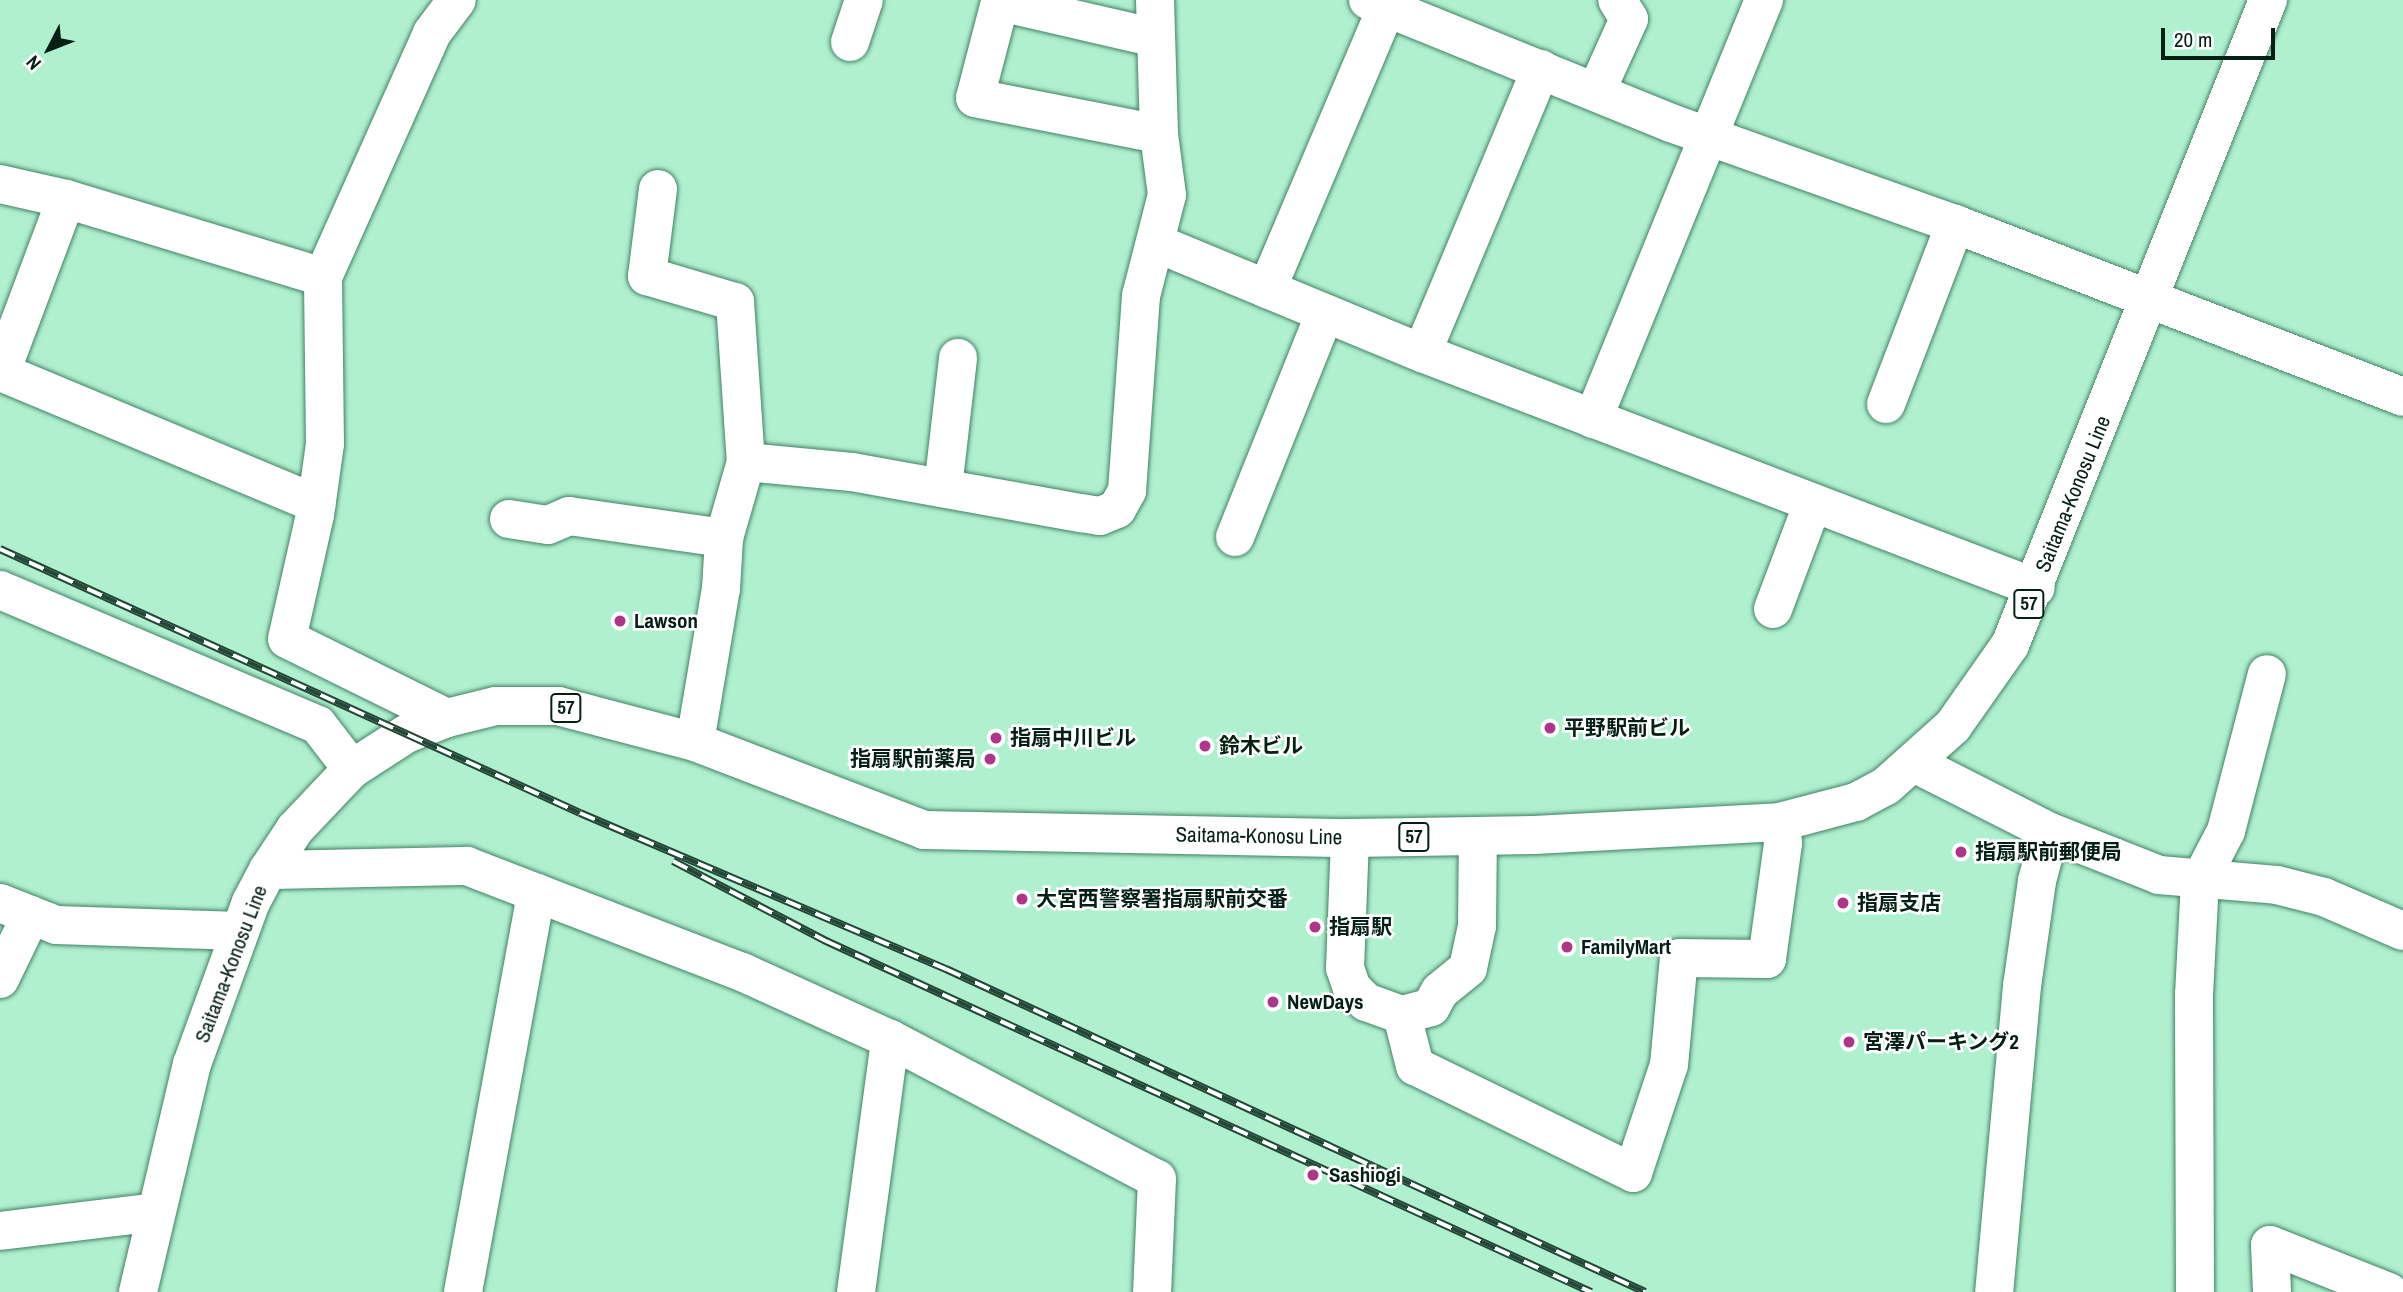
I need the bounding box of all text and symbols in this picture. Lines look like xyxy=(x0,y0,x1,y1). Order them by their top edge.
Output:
north arrow xyxy=(14,14,84,84)
scale bar xyxy=(2165,14,2279,58)
text: 20 m xyxy=(2174,25,2212,54)
text: N xyxy=(20,50,47,76)
street label: Saitama-Konosu Line xyxy=(2030,412,2116,576)
road number: 57 xyxy=(2013,589,2045,620)
place label: Lawson xyxy=(634,608,698,634)
marker: Lawson xyxy=(612,613,628,629)
road number: 57 xyxy=(550,692,582,723)
place label: 平野駅前ビル xyxy=(1564,715,1690,741)
marker: 平野駅前ビル xyxy=(1542,720,1558,736)
place label: 指扇中川ビル xyxy=(1010,725,1136,751)
marker: 指扇中川ビル xyxy=(988,730,1004,746)
place label: 鈴木ビル xyxy=(1219,733,1303,759)
marker: 鈴木ビル xyxy=(1197,738,1213,754)
place label: 指扇駅前薬局 xyxy=(850,746,976,772)
marker: 指扇駅前薬局 xyxy=(982,751,998,767)
street label: Saitama-Konosu Line xyxy=(1176,822,1342,850)
road number: 57 xyxy=(1398,822,1430,852)
place label: 指扇駅前郵便局 xyxy=(1975,839,2122,865)
marker: 指扇駅前郵便局 xyxy=(1953,844,1969,860)
street label: Saitama-Konosu Line xyxy=(189,882,273,1046)
place label: 大宮西警察署指扇駅前交番 xyxy=(1036,886,1288,912)
place label: 指扇支店 xyxy=(1857,890,1941,916)
marker: 大宮西警察署指扇駅前交番 xyxy=(1014,891,1030,907)
marker: 指扇支店 xyxy=(1835,895,1851,911)
place label: 指扇駅 xyxy=(1329,914,1392,940)
marker: 指扇駅 xyxy=(1307,919,1323,935)
place label: FamilyMart xyxy=(1581,934,1671,960)
marker: FamilyMart xyxy=(1559,939,1575,955)
place label: NewDays xyxy=(1287,989,1364,1015)
marker: NewDays xyxy=(1265,994,1281,1010)
place label: 宮澤パーキング2 xyxy=(1863,1029,2020,1055)
marker: 宮澤パーキング2 xyxy=(1841,1034,1857,1050)
place label: Sashiogi xyxy=(1329,1162,1401,1188)
marker: Sashiogi xyxy=(1303,1165,1323,1185)

